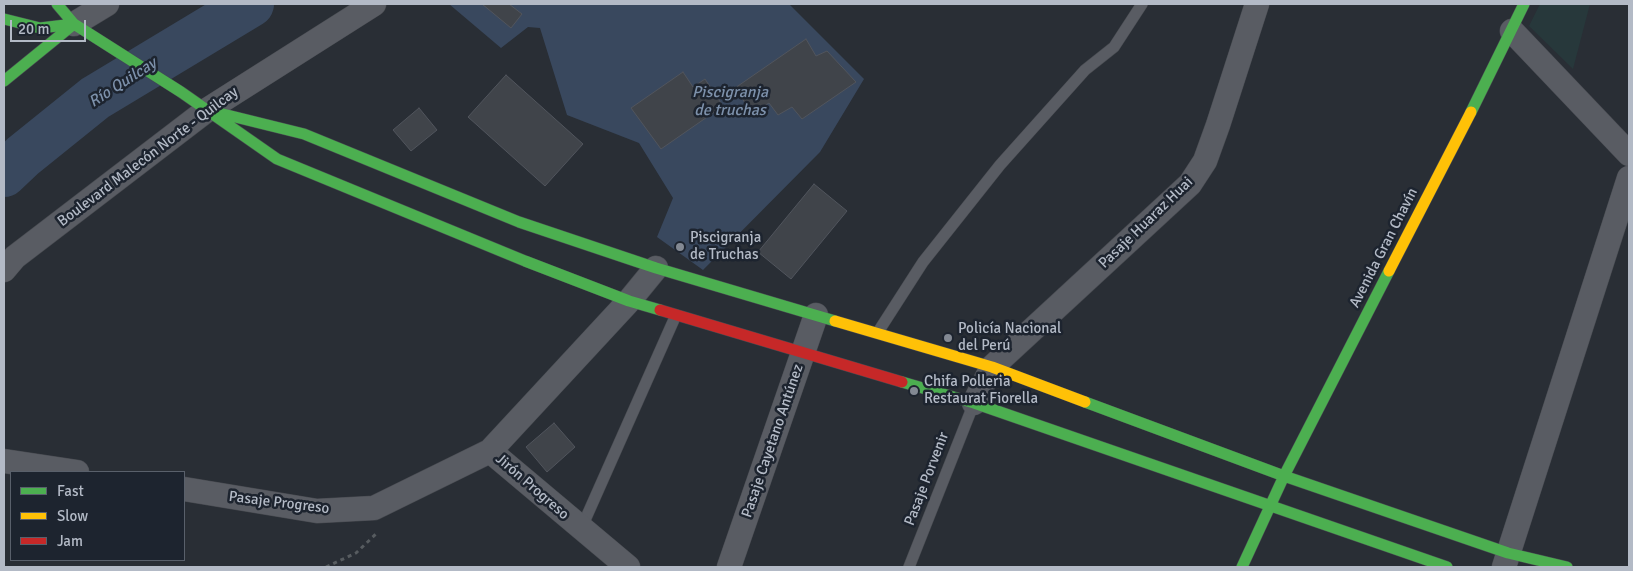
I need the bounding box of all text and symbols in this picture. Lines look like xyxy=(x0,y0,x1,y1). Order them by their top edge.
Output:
scale bar xyxy=(12,10,89,42)
text: 20 m xyxy=(18,20,49,38)
water label: Río Quilcay xyxy=(86,54,160,112)
street label: Boulevard Malecón Norte - Quilcay xyxy=(54,83,242,231)
water label: Piscigranja de truchas xyxy=(692,83,768,121)
street label: Pasaje Huaraz Huai xyxy=(1095,173,1197,273)
street label: Avenida Gran Chavín xyxy=(1346,185,1422,311)
place label: Piscigranja de Truchas xyxy=(690,229,761,264)
marker: Piscigranja de Truchas xyxy=(674,241,686,253)
place label: Policía Nacional del Perú xyxy=(958,320,1062,355)
marker: Policía Nacional del Perú xyxy=(942,332,954,344)
street label: Pasaje Cayetano Antúnez xyxy=(738,362,808,520)
place label: Chifa Polleria Restaurat Fiorella xyxy=(924,373,1038,408)
marker: Chifa Polleria Restaurat Fiorella xyxy=(908,385,920,397)
street label: Pasaje Porvenir xyxy=(901,430,953,528)
street label: Jirón Progreso xyxy=(492,450,572,524)
legend xyxy=(10,471,185,561)
text: Fast xyxy=(57,482,84,500)
street label: Pasaje Progreso xyxy=(228,488,330,518)
text: Slow xyxy=(57,507,88,525)
text: Jam xyxy=(57,532,83,550)

